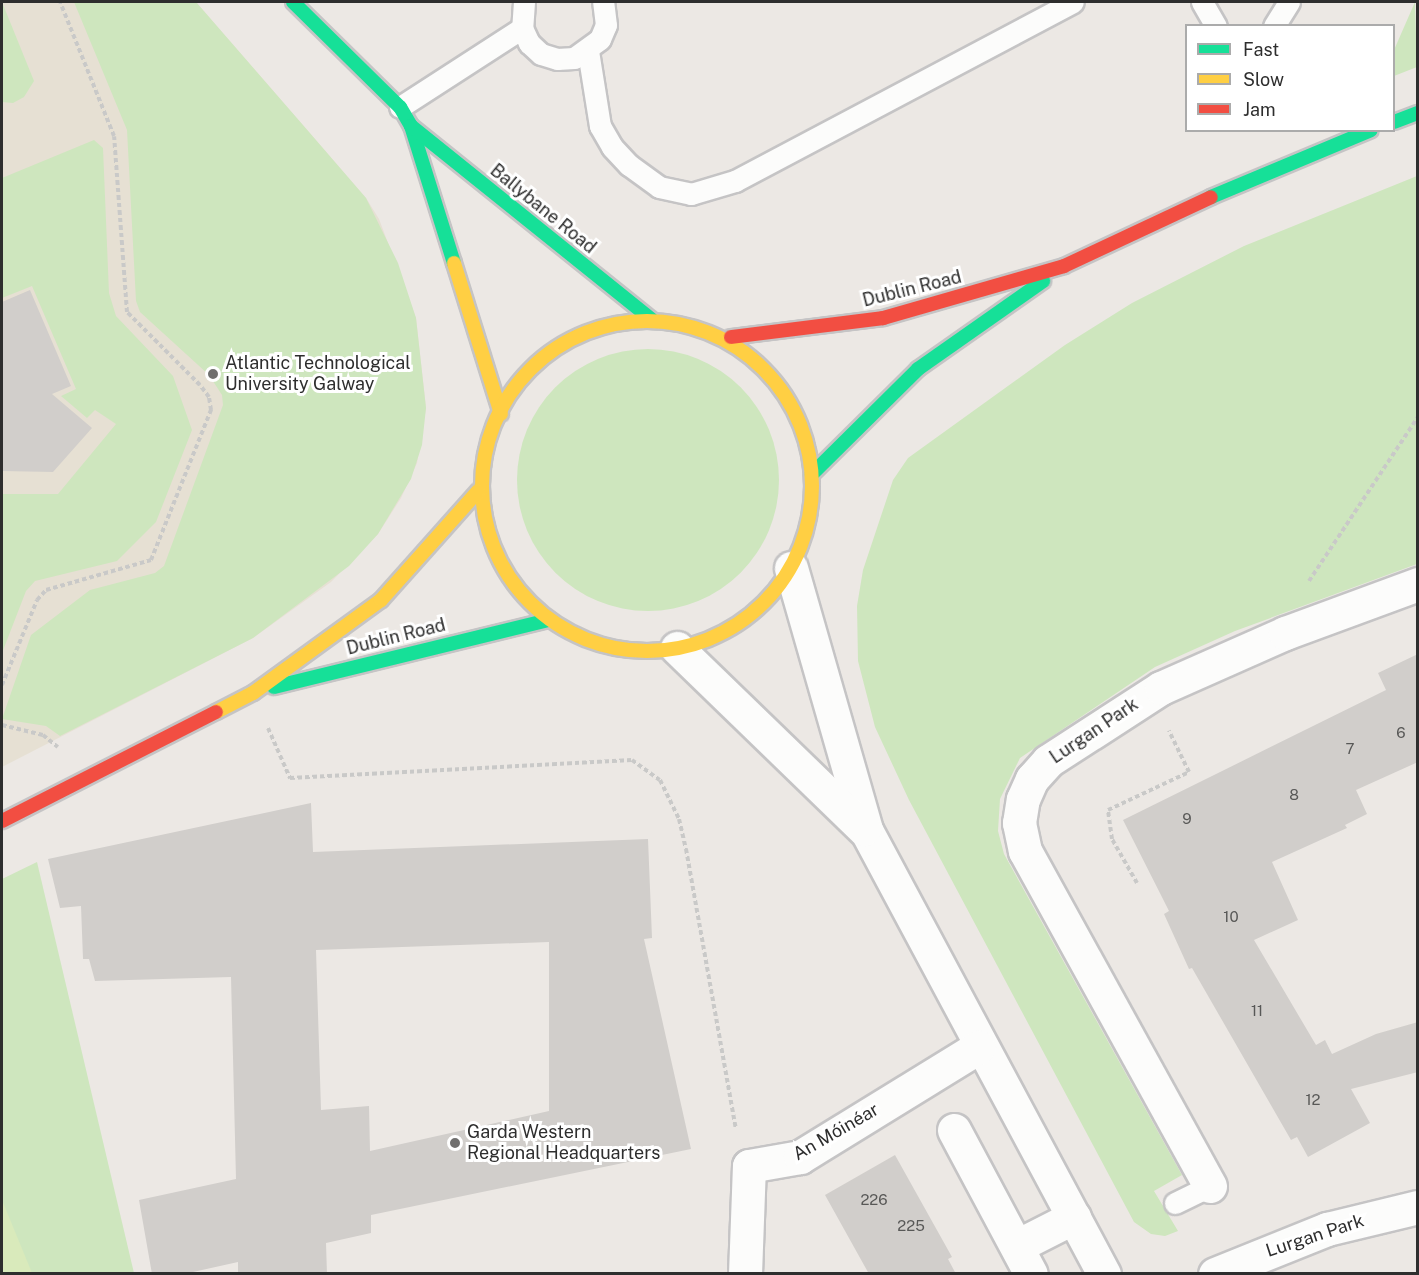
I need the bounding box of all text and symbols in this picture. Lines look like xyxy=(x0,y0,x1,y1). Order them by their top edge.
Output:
legend xyxy=(1185,24,1395,132)
text: Fast xyxy=(1243,39,1279,60)
text: Slow xyxy=(1243,69,1284,90)
text: Jam xyxy=(1243,99,1276,120)
street label: Ballybane Road xyxy=(486,160,600,258)
street label: Dublin Road xyxy=(860,266,964,312)
place label: Atlantic Technological University Galway xyxy=(225,353,411,395)
marker: Atlantic Technological University Galway xyxy=(206,367,220,381)
street label: Dublin Road xyxy=(344,614,448,660)
street label: Lurgan Park xyxy=(1046,694,1142,768)
house number: 6 xyxy=(1396,724,1406,742)
house number: 7 xyxy=(1345,740,1355,758)
house number: 8 xyxy=(1289,786,1299,804)
house number: 9 xyxy=(1182,810,1192,828)
house number: 10 xyxy=(1223,908,1239,926)
house number: 11 xyxy=(1251,1002,1263,1020)
house number: 12 xyxy=(1305,1091,1321,1109)
street label: An Móinéar xyxy=(789,1099,883,1165)
place label: Garda Western Regional Headquarters xyxy=(467,1122,660,1164)
marker: Garda Western Regional Headquarters xyxy=(448,1136,462,1150)
house number: 226 xyxy=(860,1191,888,1209)
street label: Lurgan Park xyxy=(1263,1210,1367,1262)
house number: 225 xyxy=(897,1217,925,1235)

